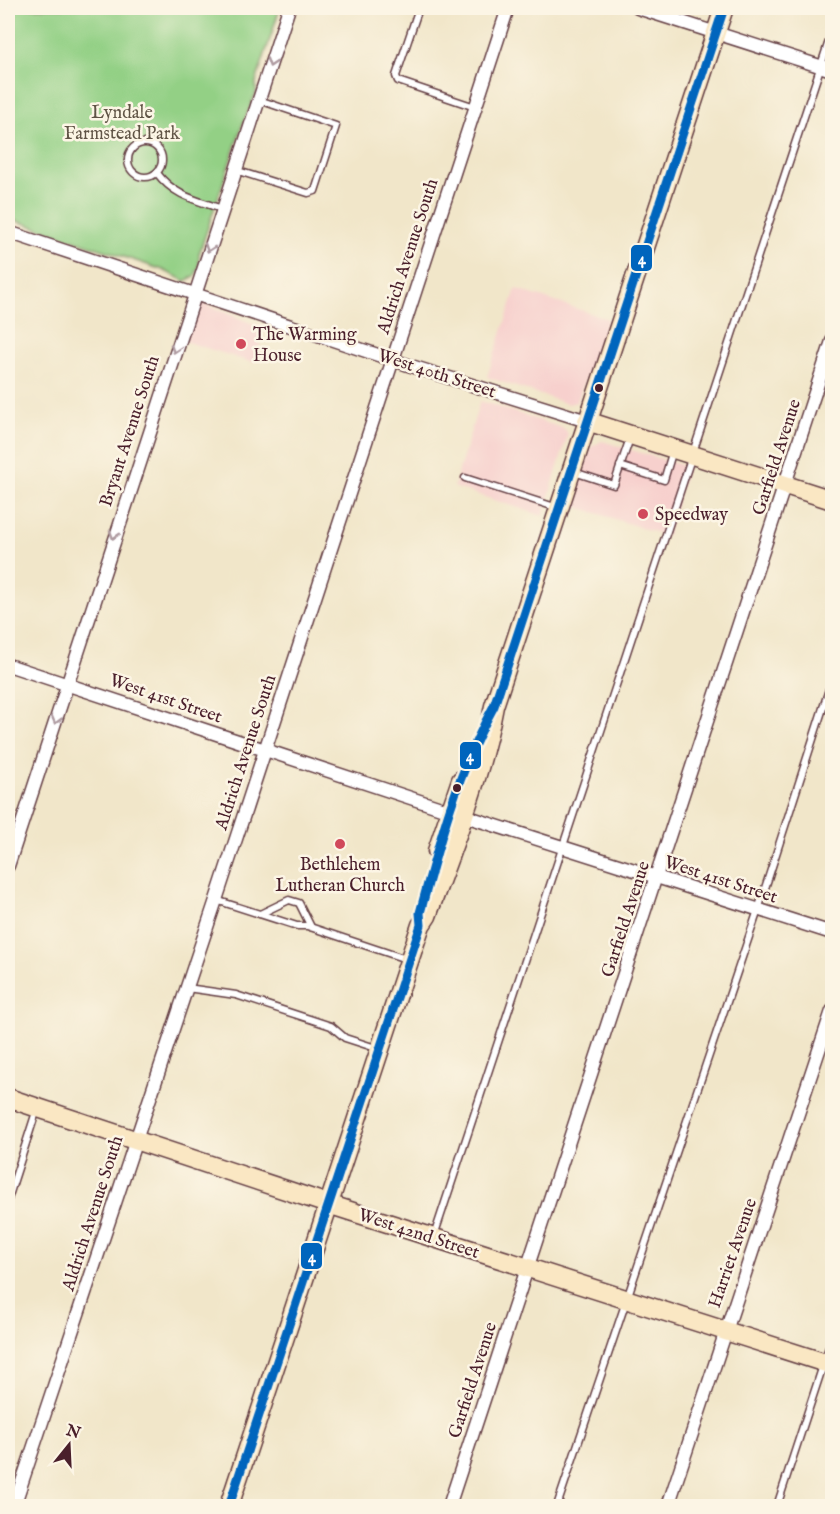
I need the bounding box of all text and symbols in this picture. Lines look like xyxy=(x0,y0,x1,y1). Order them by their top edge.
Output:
one-way arrow xyxy=(265,57,278,68)
park label: Lyndale Farmstead Park xyxy=(64,102,180,146)
street label: Aldrich Avenue South xyxy=(372,175,445,338)
one-way arrow xyxy=(204,242,216,253)
line badge: 4 xyxy=(630,244,653,272)
text: 4 xyxy=(638,250,647,270)
place label: The Warming House xyxy=(253,324,357,368)
marker: The Warming House xyxy=(234,337,248,351)
one-way arrow xyxy=(170,343,182,354)
street label: West 40th Street xyxy=(374,344,499,404)
street label: Bryant Avenue South xyxy=(95,353,166,510)
unlabelled marker xyxy=(593,382,605,394)
street label: Garfield Avenue xyxy=(748,396,807,518)
place label: Speedway xyxy=(655,504,728,527)
marker: Speedway xyxy=(636,507,650,521)
one-way arrow xyxy=(109,529,122,540)
street label: West 41st Street xyxy=(106,669,225,729)
street label: Aldrich Avenue South xyxy=(210,671,283,834)
one-way arrow xyxy=(50,715,63,725)
line badge: 4 xyxy=(459,741,482,770)
text: 4 xyxy=(466,747,475,767)
unlabelled marker xyxy=(451,782,463,794)
marker: Bethlehem Lutheran Church xyxy=(333,837,347,851)
street label: West 41st Street xyxy=(661,851,780,910)
place label: Bethlehem Lutheran Church xyxy=(275,854,405,898)
street label: Garfield Avenue xyxy=(597,858,656,980)
street label: Aldrich Avenue South xyxy=(57,1132,130,1295)
street label: Harriet Avenue xyxy=(704,1196,763,1311)
street label: West 42nd Street xyxy=(355,1204,482,1265)
line badge: 4 xyxy=(300,1242,323,1270)
text: 4 xyxy=(308,1248,317,1268)
street label: Garfield Avenue xyxy=(444,1319,503,1441)
north arrow xyxy=(39,1415,99,1475)
text: N xyxy=(62,1421,83,1444)

